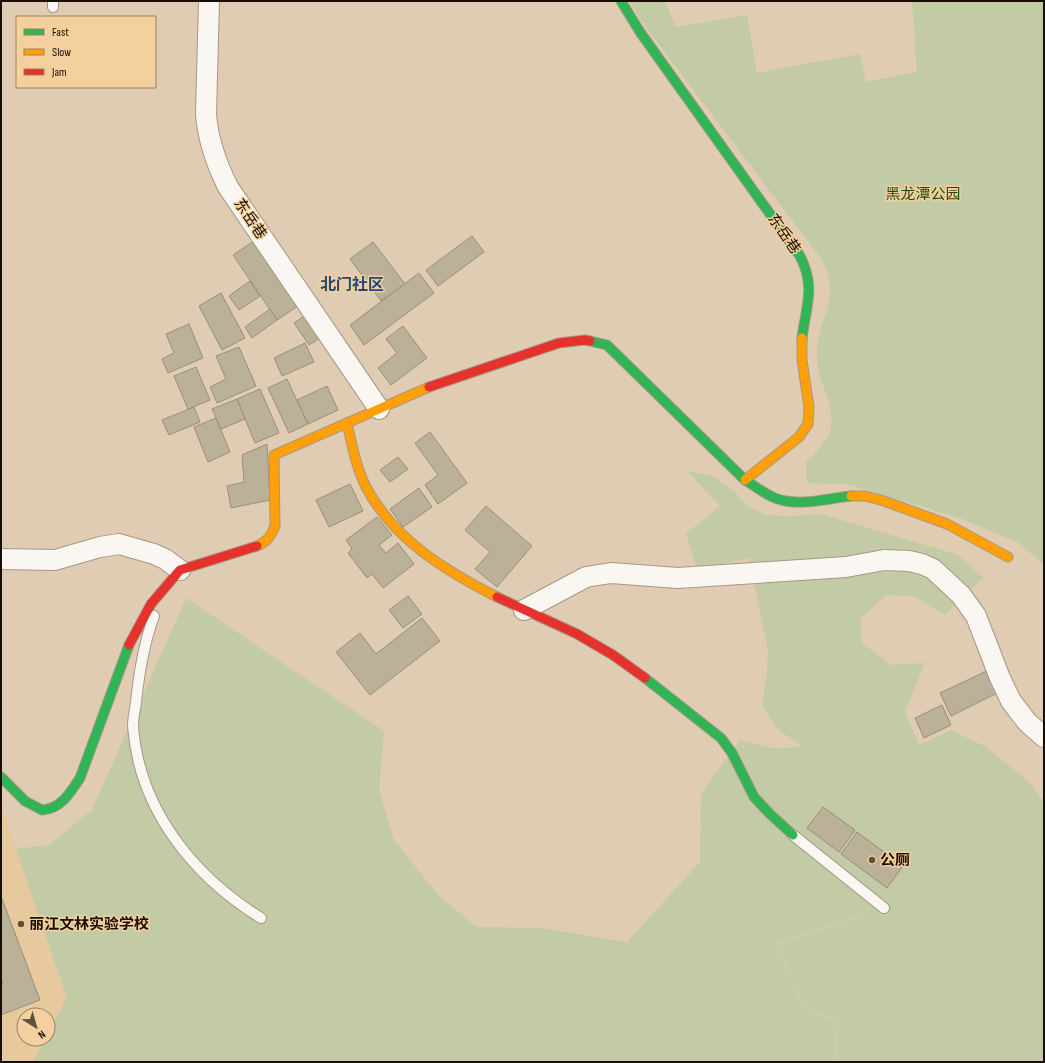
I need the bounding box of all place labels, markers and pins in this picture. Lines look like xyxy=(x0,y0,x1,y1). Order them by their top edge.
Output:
place label: 公厕 xyxy=(880,851,910,870)
marker: 公厕 xyxy=(867,855,877,865)
place label: 丽江文林实验学校 xyxy=(29,915,149,934)
marker: 丽江文林实验学校 xyxy=(16,919,26,929)

